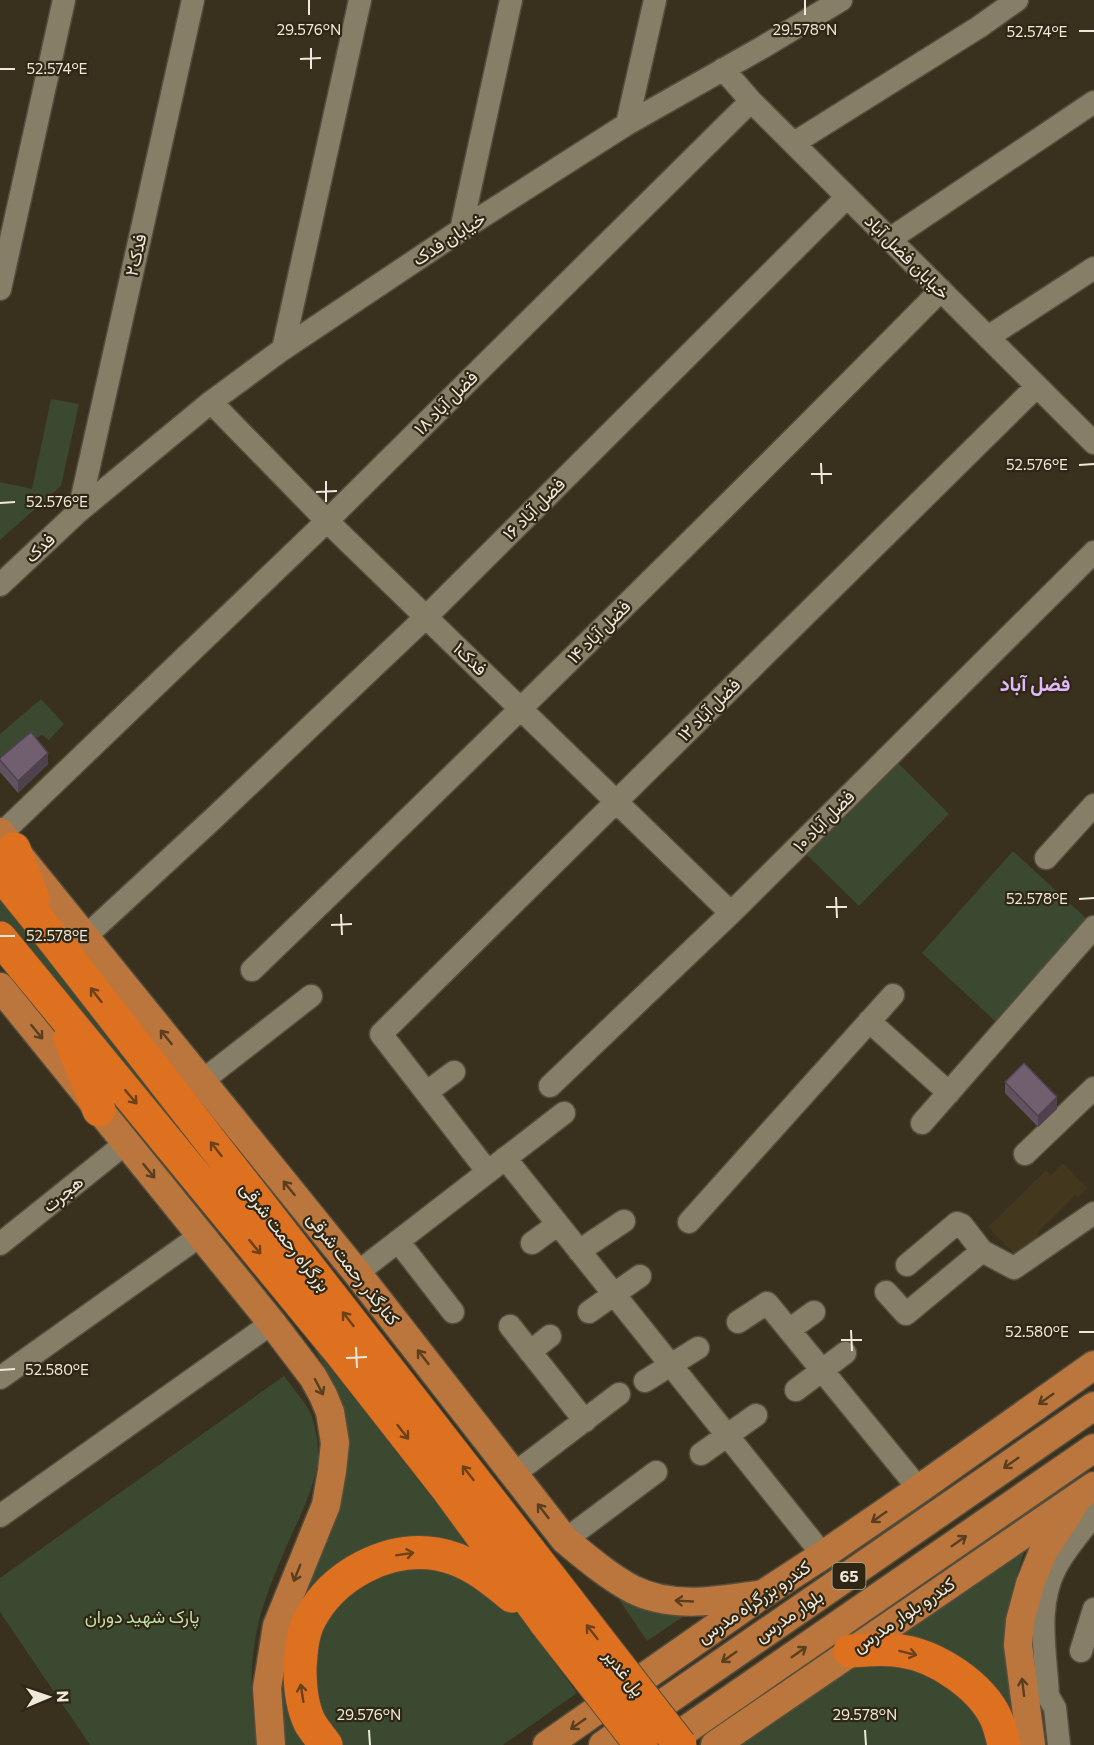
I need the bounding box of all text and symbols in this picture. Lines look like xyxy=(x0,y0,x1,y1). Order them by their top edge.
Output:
text: 29.576°N xyxy=(277,20,341,38)
text: 29.578°N xyxy=(773,20,837,38)
text: 52.574°E xyxy=(1006,22,1068,40)
text: 52.574°E xyxy=(26,59,88,77)
street label: خیابان فدک xyxy=(408,207,489,270)
street label: خیابان فضل آباد xyxy=(860,209,955,304)
street label: فدک۲ xyxy=(119,231,151,278)
street label: فضل آباد ۱۸ xyxy=(409,366,483,440)
text: 52.576°E xyxy=(1006,455,1068,473)
street label: فضل آباد ۱۶ xyxy=(497,472,570,545)
text: 52.576°E xyxy=(26,492,88,510)
street label: فدک xyxy=(20,528,59,567)
street label: فضل آباد ۱۴ xyxy=(562,595,635,668)
street label: فدک۱ xyxy=(449,637,492,680)
district label: فضل آباد xyxy=(1000,671,1070,696)
street label: فضل آباد ۱۲ xyxy=(672,673,745,746)
street label: فضل آباد ۱۰ xyxy=(788,785,859,856)
text: 52.578°E xyxy=(1006,889,1068,907)
text: 52.578°E xyxy=(26,926,88,944)
one-way arrow xyxy=(90,987,103,1003)
one-way arrow xyxy=(30,1024,43,1040)
one-way arrow xyxy=(159,1030,173,1045)
one-way arrow xyxy=(124,1089,138,1104)
one-way arrow xyxy=(209,1141,222,1157)
one-way arrow xyxy=(143,1163,156,1179)
street label: هجرت xyxy=(38,1170,88,1217)
street label: بزرگراه رحمت شرقی xyxy=(235,1177,335,1296)
one-way arrow xyxy=(282,1180,295,1196)
street label: کنارگذر رحمت شرقی xyxy=(302,1207,405,1330)
one-way arrow xyxy=(248,1239,262,1254)
one-way arrow xyxy=(342,1311,355,1327)
text: 52.580°E xyxy=(1005,1322,1069,1340)
one-way arrow xyxy=(417,1350,430,1366)
text: 52.580°E xyxy=(25,1360,89,1378)
one-way arrow xyxy=(314,1378,325,1396)
one-way arrow xyxy=(1039,1393,1055,1405)
one-way arrow xyxy=(397,1424,409,1440)
one-way arrow xyxy=(1004,1457,1020,1469)
one-way arrow xyxy=(462,1465,475,1481)
one-way arrow xyxy=(536,1504,549,1520)
one-way arrow xyxy=(871,1511,887,1523)
one-way arrow xyxy=(951,1535,967,1547)
one-way arrow xyxy=(395,1548,414,1559)
street label: کندرو بزرگراه مدرس xyxy=(692,1555,815,1648)
one-way arrow xyxy=(291,1563,302,1582)
road number: 65 xyxy=(832,1563,866,1589)
street label: کندرو بلوار مدرس xyxy=(848,1572,959,1657)
street label: بلوار مدرس xyxy=(750,1584,827,1647)
one-way arrow xyxy=(675,1595,695,1606)
park label: پارک شهید دوران xyxy=(85,1605,199,1629)
one-way arrow xyxy=(586,1625,599,1641)
street label: پل غدیر xyxy=(597,1644,650,1702)
one-way arrow xyxy=(790,1646,807,1658)
one-way arrow xyxy=(898,1647,917,1659)
one-way arrow xyxy=(722,1651,738,1663)
north arrow xyxy=(18,1667,78,1727)
one-way arrow xyxy=(1017,1678,1028,1697)
one-way arrow xyxy=(297,1684,308,1703)
text: N xyxy=(54,1690,73,1703)
text: 29.576°N xyxy=(337,1705,401,1723)
text: 29.578°N xyxy=(833,1705,897,1723)
one-way arrow xyxy=(570,1717,586,1730)

